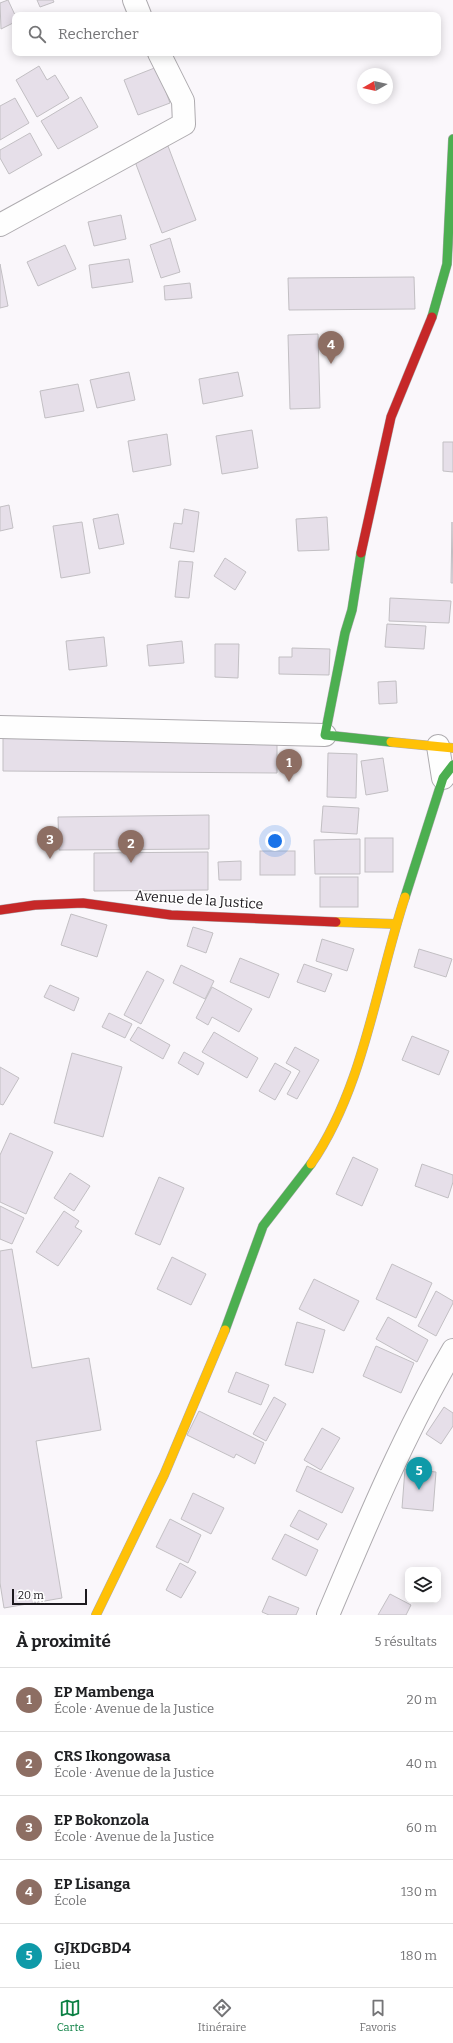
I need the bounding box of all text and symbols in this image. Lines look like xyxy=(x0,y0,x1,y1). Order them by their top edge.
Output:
search box xyxy=(12,12,441,56)
icon: search xyxy=(26,23,48,45)
text: Rechercher xyxy=(58,25,139,43)
north arrow xyxy=(357,68,393,104)
pin: 4 xyxy=(318,331,344,364)
pin: 1 xyxy=(276,749,302,782)
pin: 3 xyxy=(37,826,63,859)
pin: 2 xyxy=(118,830,144,863)
your location xyxy=(265,831,285,851)
street label: Avenue de la Justice xyxy=(134,887,264,913)
pin: 5 xyxy=(406,1457,432,1490)
map controls xyxy=(405,1567,441,1603)
button: layers xyxy=(405,1567,441,1603)
scale bar xyxy=(12,1587,87,1606)
text: 20 m xyxy=(18,1589,44,1602)
text: À proximité xyxy=(16,1631,111,1652)
text: 5 résultats xyxy=(374,1634,437,1649)
text: EP Mambenga xyxy=(54,1683,154,1701)
text: 1 xyxy=(26,1692,32,1707)
text: 20 m xyxy=(407,1692,437,1707)
text: École · Avenue de la Justice xyxy=(54,1701,214,1716)
text: CRS Ikongowasa xyxy=(54,1747,171,1765)
text: 2 xyxy=(25,1756,33,1771)
text: 40 m xyxy=(406,1756,437,1771)
text: École · Avenue de la Justice xyxy=(54,1765,214,1780)
text: EP Bokonzola xyxy=(54,1811,149,1829)
text: 3 xyxy=(25,1820,33,1835)
text: 60 m xyxy=(406,1820,437,1835)
text: École · Avenue de la Justice xyxy=(54,1829,214,1844)
text: EP Lisanga xyxy=(54,1875,130,1893)
text: 4 xyxy=(25,1884,33,1899)
text: 130 m xyxy=(401,1884,437,1899)
text: École xyxy=(54,1893,87,1908)
text: GJKDGBD4 xyxy=(54,1939,131,1957)
text: 5 xyxy=(25,1948,33,1963)
text: 180 m xyxy=(401,1948,437,1963)
text: Lieu xyxy=(54,1957,80,1972)
tab: Carte xyxy=(57,1997,84,2034)
tab: Itinéraire xyxy=(198,1997,246,2034)
tab: Favoris xyxy=(360,1997,396,2034)

